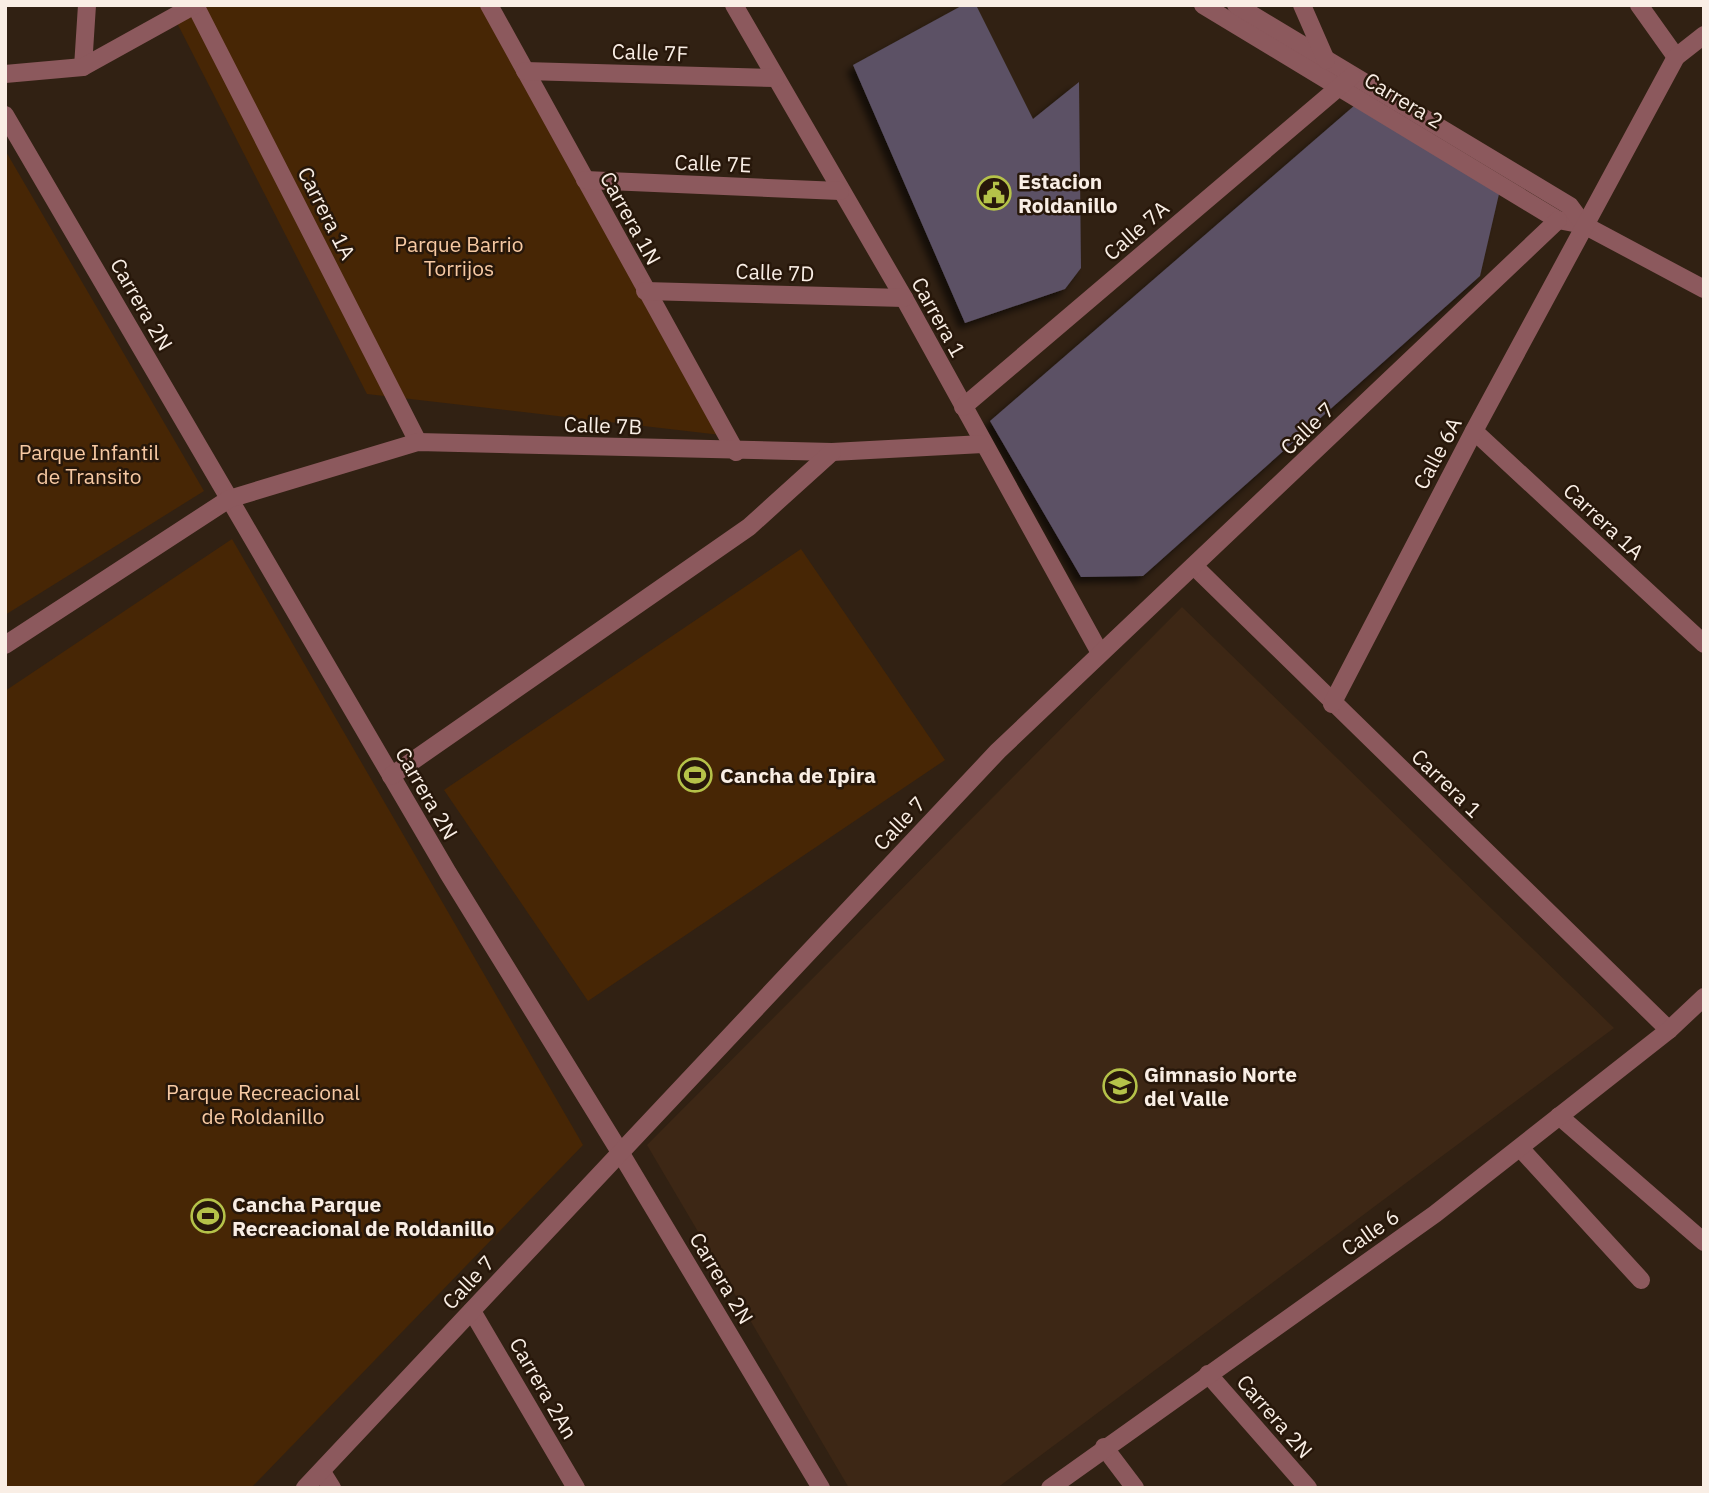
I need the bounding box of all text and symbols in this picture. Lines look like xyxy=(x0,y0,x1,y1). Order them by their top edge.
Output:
street label: Calle 7F xyxy=(611,37,689,67)
street label: Carrera 2 xyxy=(1359,65,1449,135)
street label: Calle 7E xyxy=(674,148,752,178)
street label: Carrera 1A xyxy=(292,162,362,264)
street label: Carrera 1N xyxy=(594,166,668,270)
place label: Estacion Roldanillo xyxy=(1018,167,1118,219)
public building icon: Estacion Roldanillo xyxy=(975,174,1013,212)
street label: Calle 7A xyxy=(1097,194,1175,266)
park label: Parque Barrio Torrijos xyxy=(394,230,524,282)
street label: Carrera 2N xyxy=(104,253,180,355)
street label: Calle 7D xyxy=(735,257,815,287)
street label: Carrera 1 xyxy=(906,272,972,362)
street label: Calle 7 xyxy=(1274,395,1340,461)
street label: Calle 7B xyxy=(563,410,643,440)
street label: Calle 6A xyxy=(1406,412,1468,494)
park label: Parque Infantil de Transito xyxy=(19,438,160,490)
street label: Carrera 1A xyxy=(1558,476,1650,566)
street label: Carrera 2N xyxy=(389,742,465,844)
street label: Carrera 1 xyxy=(1406,743,1488,823)
sports icon: Cancha de Ipira xyxy=(676,756,714,794)
place label: Cancha de Ipira xyxy=(720,761,876,789)
street label: Calle 7 xyxy=(867,790,931,856)
place label: Gimnasio Norte del Valle xyxy=(1144,1060,1297,1112)
school or university icon: Gimnasio Norte del Valle xyxy=(1101,1067,1139,1105)
park label: Parque Recreacional de Roldanillo xyxy=(166,1078,360,1130)
place label: Cancha Parque Recreacional de Roldanillo xyxy=(232,1190,494,1242)
sports icon: Cancha Parque Recreacional de Roldanillo xyxy=(189,1197,227,1235)
street label: Calle 6 xyxy=(1335,1202,1405,1262)
street label: Carrera 2N xyxy=(684,1227,760,1329)
street label: Calle 7 xyxy=(436,1249,500,1315)
street label: Carrera 2An xyxy=(504,1332,584,1444)
street label: Carrera 2N xyxy=(1231,1368,1319,1464)

